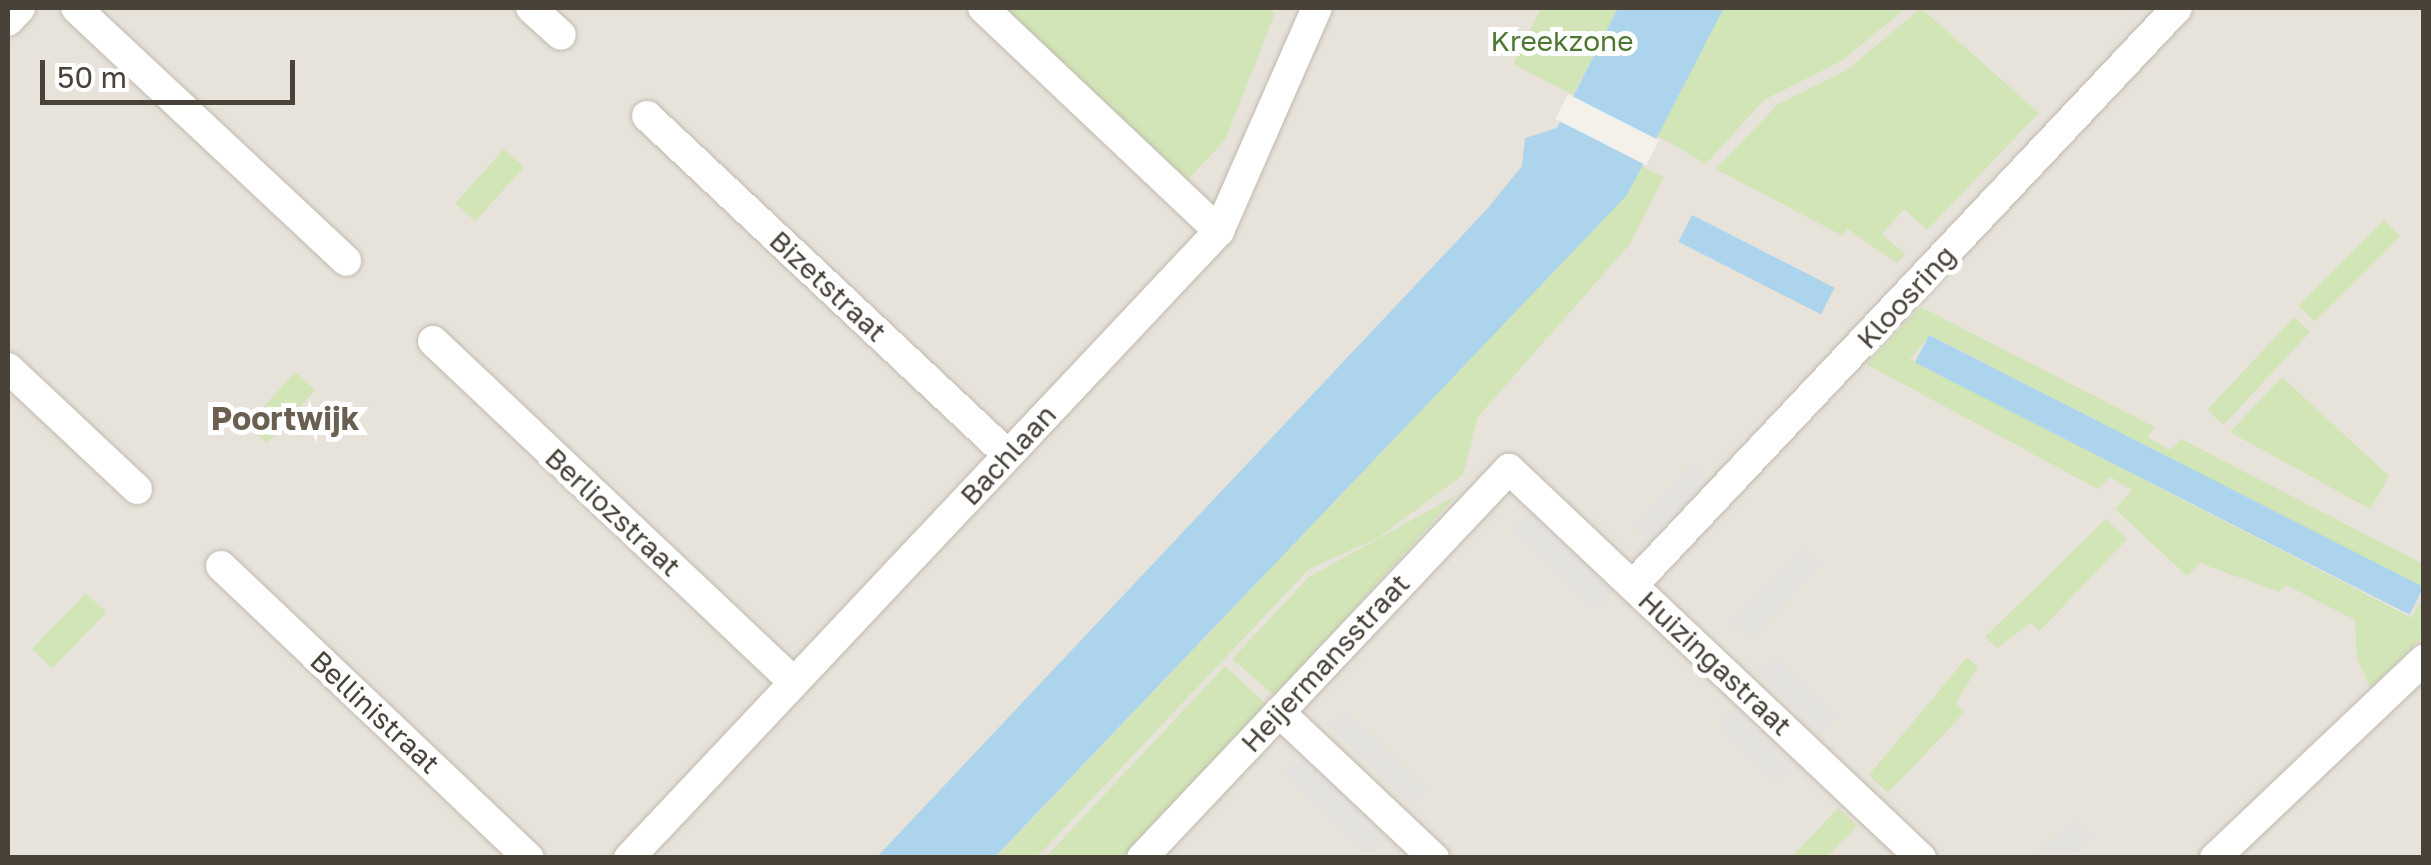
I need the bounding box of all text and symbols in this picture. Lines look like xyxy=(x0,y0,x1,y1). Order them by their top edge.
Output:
park label: Kreekzone xyxy=(1491,24,1633,58)
scale bar xyxy=(45,40,300,102)
text: 50 m xyxy=(57,59,127,95)
street label: Bizetstraat xyxy=(763,224,893,348)
street label: Kloosring xyxy=(1850,238,1962,356)
street label: Bachlaan xyxy=(953,398,1063,512)
district label: Poortwijk xyxy=(211,399,359,437)
street label: Berliozstraat xyxy=(538,441,688,583)
street label: Heijermansstraat xyxy=(1234,567,1416,759)
street label: Huizingastraat xyxy=(1632,584,1798,742)
street label: Bellinistraat xyxy=(303,644,447,780)

